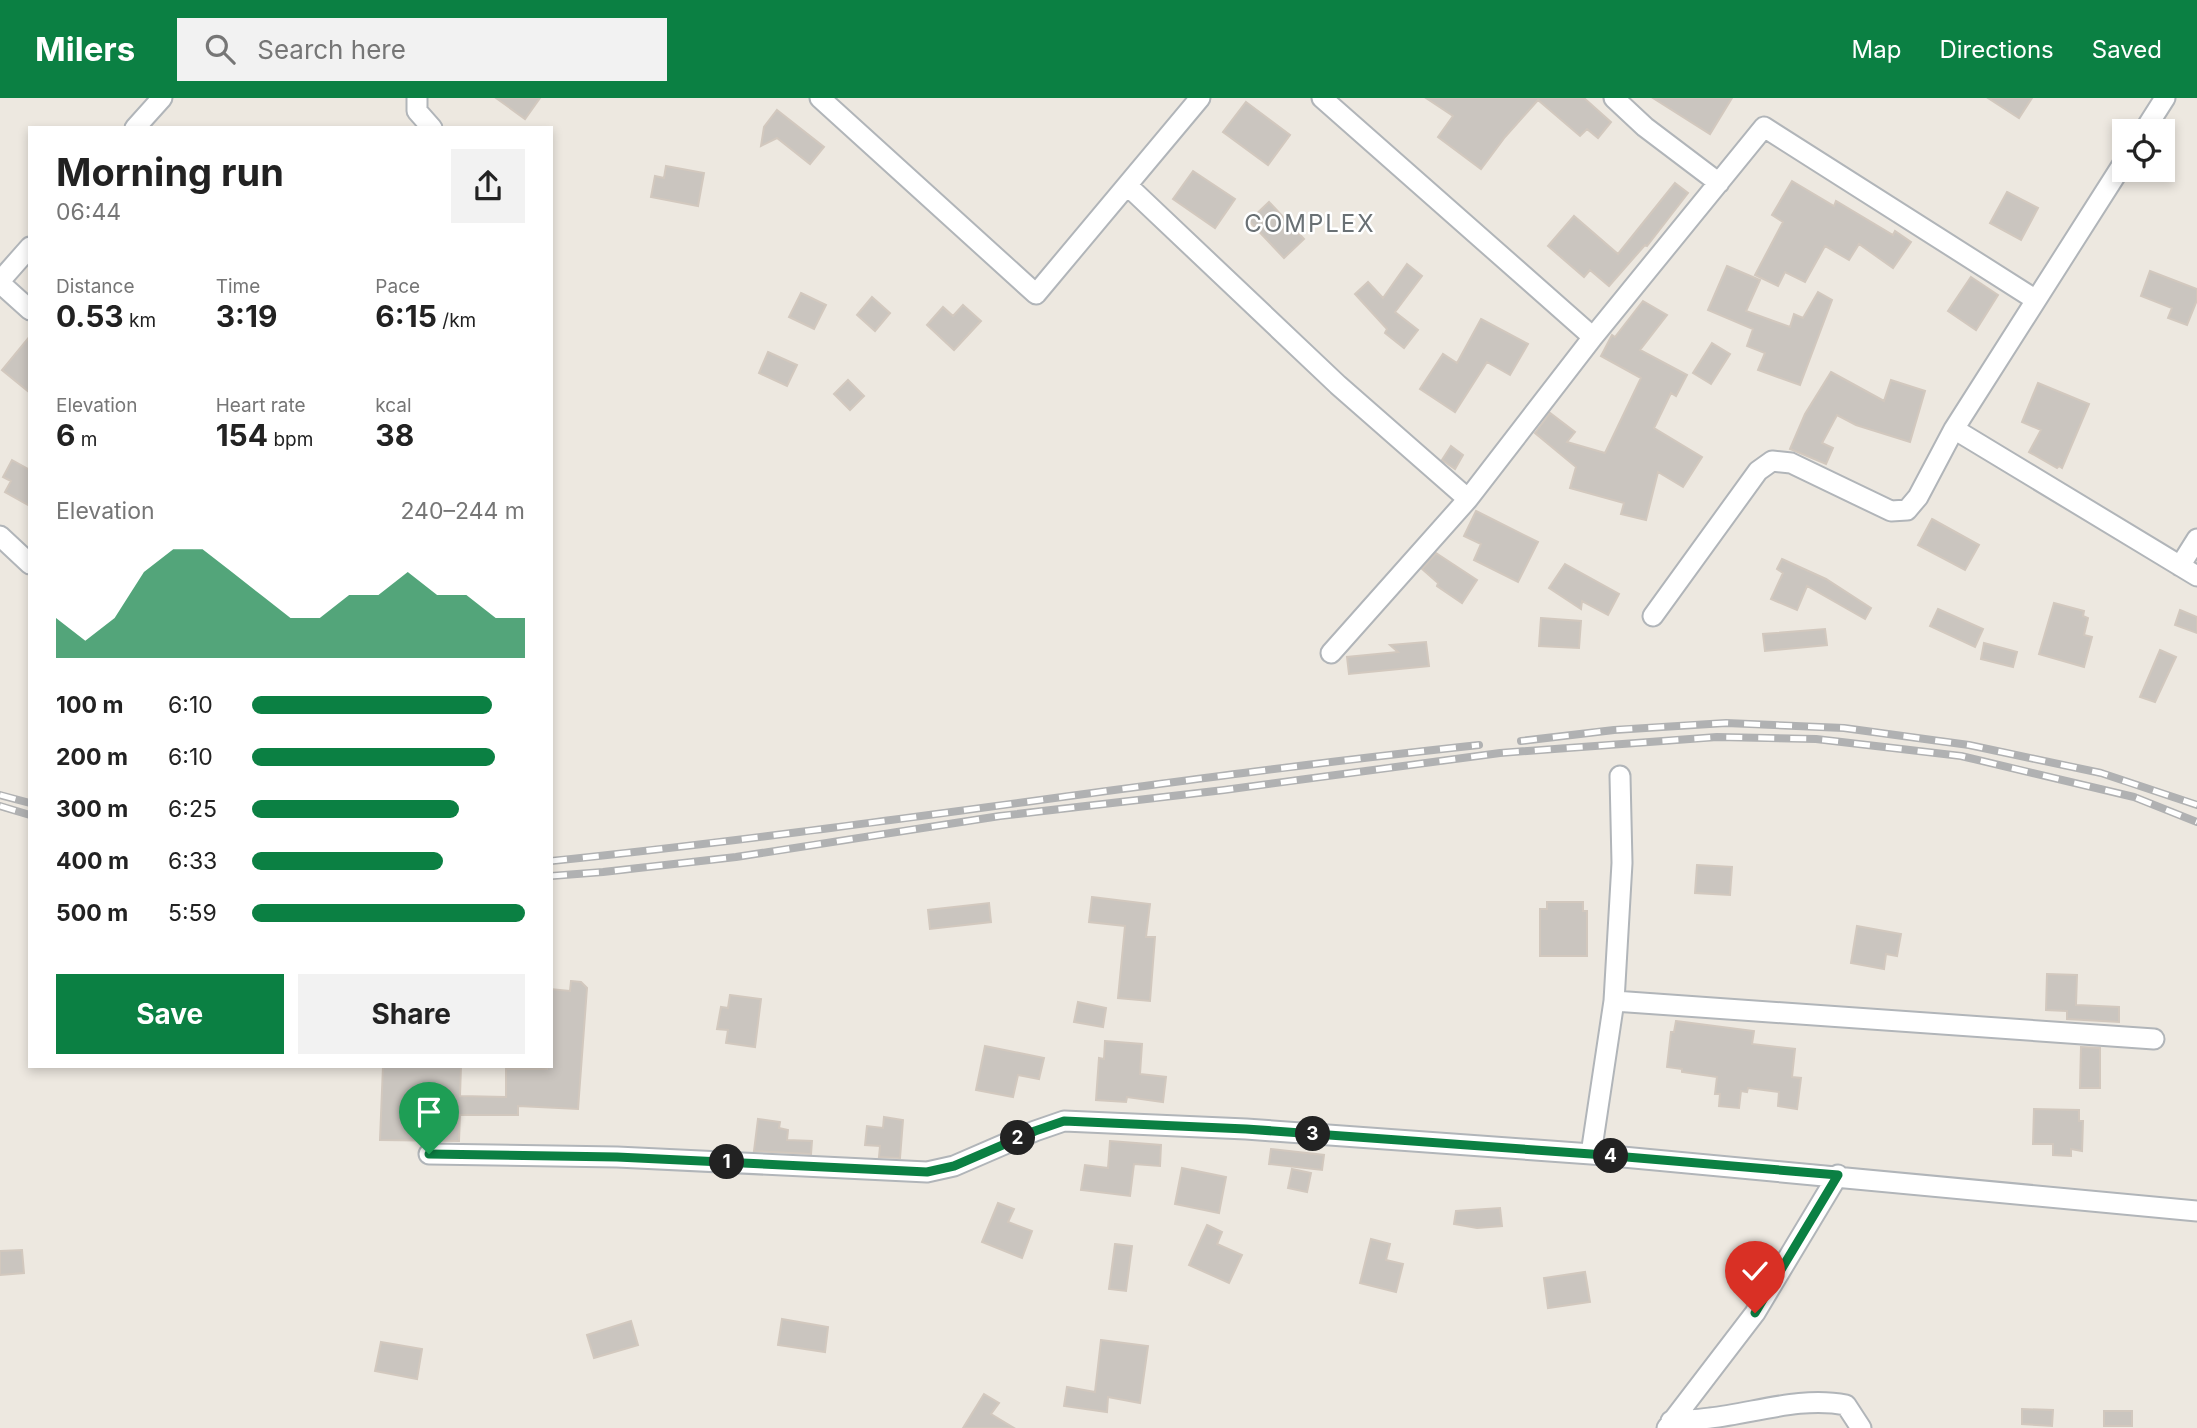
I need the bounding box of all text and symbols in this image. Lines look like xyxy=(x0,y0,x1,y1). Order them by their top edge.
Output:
search box xyxy=(177,18,667,81)
text: Milers xyxy=(35,29,135,69)
icon: search xyxy=(201,30,239,68)
text: Search here xyxy=(257,34,406,65)
text: Map xyxy=(1852,35,1901,64)
text: Directions xyxy=(1939,35,2054,64)
text: Saved xyxy=(2092,35,2162,64)
map controls xyxy=(2112,119,2175,182)
button: locate xyxy=(2112,119,2175,182)
text: Morning run xyxy=(56,149,284,195)
button: share xyxy=(451,149,525,223)
text: 06:44 xyxy=(56,198,121,226)
district label: COMPLEX xyxy=(1244,209,1376,238)
text: Distance xyxy=(56,275,134,298)
text: Time xyxy=(216,275,260,298)
text: Pace xyxy=(375,275,420,298)
text: 0.53 xyxy=(56,298,124,334)
text: 3:19 xyxy=(216,298,277,334)
text: 6:15 xyxy=(375,298,437,334)
text: km xyxy=(124,309,156,332)
text: /km xyxy=(437,309,476,332)
text: Elevation xyxy=(56,394,137,417)
text: Heart rate xyxy=(216,394,306,417)
text: kcal xyxy=(375,394,412,417)
text: 6 xyxy=(56,417,75,453)
text: 154 xyxy=(216,417,268,453)
text: 38 xyxy=(375,417,414,453)
text: m xyxy=(75,428,97,451)
text: bpm xyxy=(268,428,313,451)
text: Elevation xyxy=(56,497,155,525)
text: 240–244 m xyxy=(400,497,525,525)
text: 100 m xyxy=(56,691,123,719)
text: 6:10 xyxy=(168,691,213,719)
text: 200 m xyxy=(56,743,128,771)
text: 6:10 xyxy=(168,743,213,771)
text: 300 m xyxy=(56,795,128,823)
text: 6:25 xyxy=(168,795,217,823)
text: 400 m xyxy=(56,847,129,875)
text: 6:33 xyxy=(168,847,217,875)
text: 500 m xyxy=(56,899,128,927)
text: 5:59 xyxy=(168,899,217,927)
button: Save xyxy=(56,974,284,1054)
button: Share xyxy=(298,974,525,1054)
pin xyxy=(399,1082,459,1154)
icon: arrive xyxy=(410,1093,448,1131)
pin: 3 xyxy=(1296,1116,1330,1152)
pin: 2 xyxy=(1000,1121,1036,1156)
text: 3 xyxy=(1306,1122,1319,1145)
text: 2 xyxy=(1012,1126,1023,1149)
pin: 4 xyxy=(1594,1138,1628,1174)
pin: 1 xyxy=(710,1144,744,1180)
text: 4 xyxy=(1604,1144,1617,1167)
text: 1 xyxy=(722,1150,731,1173)
pin xyxy=(1725,1241,1785,1313)
icon: check xyxy=(1736,1252,1774,1290)

